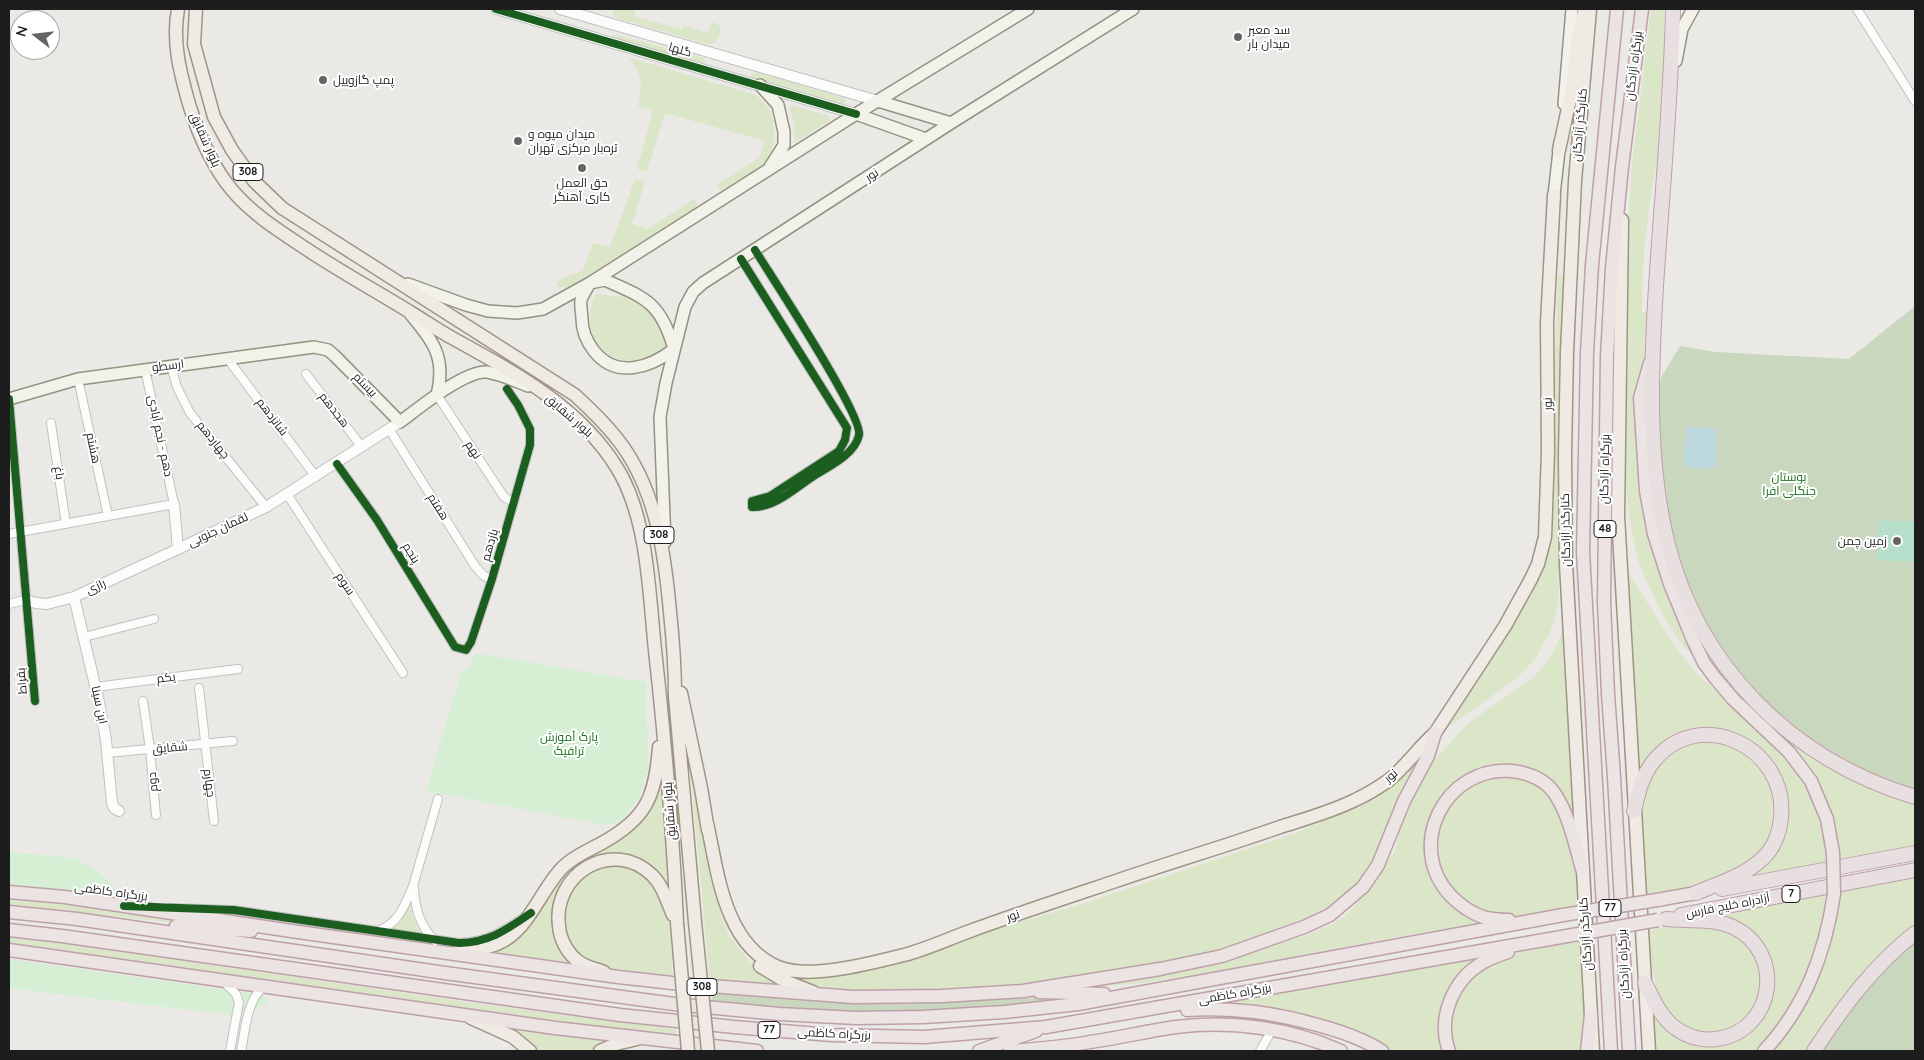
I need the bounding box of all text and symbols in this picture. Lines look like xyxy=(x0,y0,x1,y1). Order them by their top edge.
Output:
north arrow xyxy=(10,10,60,60)
place label: سد معبر میدان بار xyxy=(1248,23,1290,51)
text: N xyxy=(11,24,32,39)
street label: بزرگراه آزادگان xyxy=(1623,30,1645,102)
marker: سد معبر میدان بار xyxy=(1232,31,1244,43)
street label: گلها xyxy=(667,40,693,60)
place label: پمپ گازوییل xyxy=(333,73,394,87)
marker: پمپ گازوییل xyxy=(317,74,329,86)
street label: کنارگذر آزادگان xyxy=(1570,88,1590,162)
street label: بلوار شقایق xyxy=(187,110,223,170)
place label: میدان میوه و تره‌بار مرکزی تهران xyxy=(528,127,617,155)
marker: میدان میوه و تره‌بار مرکزی تهران xyxy=(512,135,524,147)
marker: حق العمل کاری آهنگر xyxy=(576,162,588,174)
road number: 308 xyxy=(233,163,263,180)
street label: نور xyxy=(863,165,881,185)
place label: حق العمل کاری آهنگر xyxy=(554,176,610,204)
street label: ارسطو xyxy=(151,357,185,375)
street label: بیستم xyxy=(350,370,380,400)
street label: هجدهم xyxy=(316,390,352,430)
street label: بلوار شقایق xyxy=(542,391,596,441)
street label: دهم - نجم آبادی xyxy=(144,394,176,478)
street label: شانزدهم xyxy=(253,395,291,439)
street label: نور xyxy=(1541,397,1555,411)
street label: چهاردهم xyxy=(193,418,233,462)
street label: هشتم xyxy=(83,431,103,465)
street label: بزرگراه آزادگان xyxy=(1597,434,1613,504)
street label: نهم xyxy=(462,438,484,462)
street label: باغ xyxy=(51,465,67,481)
park label: بوستان جنگلی افرا xyxy=(1762,470,1816,498)
street label: هفتم xyxy=(424,491,452,523)
street label: کنارگذر آزادگان xyxy=(1558,493,1574,567)
street label: لقمان جنوبی xyxy=(186,510,250,550)
road number: 48 xyxy=(1594,520,1616,538)
road number: 308 xyxy=(644,526,674,544)
street label: یازدهم xyxy=(479,527,501,563)
place label: زمین چمن xyxy=(1838,534,1887,548)
marker: زمین چمن xyxy=(1891,535,1903,547)
street label: پنجم xyxy=(399,540,423,566)
street label: سوم xyxy=(332,570,358,598)
street label: رازی xyxy=(84,576,108,598)
street label: بقراط xyxy=(14,667,30,695)
street label: یکم xyxy=(156,670,176,686)
street label: ابن سینا xyxy=(88,685,110,725)
park label: پارک آموزش ترافیک xyxy=(540,730,598,758)
street label: شقایق xyxy=(152,739,188,757)
street label: نور xyxy=(1381,766,1401,786)
street label: چهارم xyxy=(200,768,218,798)
street label: دوم xyxy=(145,771,161,793)
street label: بلوار شقایق xyxy=(661,781,679,841)
street label: بزرگراه کاظمی xyxy=(73,880,149,904)
road number: 7 xyxy=(1782,886,1800,902)
street label: آزادراه خلیج فارس xyxy=(1685,891,1771,921)
street label: کنارگذر آزادگان xyxy=(1576,897,1596,971)
road number: 77 xyxy=(1599,900,1621,916)
street label: نور xyxy=(1004,907,1022,925)
street label: بزرگراه آزادگان xyxy=(1615,929,1633,999)
road number: 308 xyxy=(687,979,717,996)
street label: بزرگراه کاظمی xyxy=(1197,980,1273,1008)
road number: 77 xyxy=(758,1022,780,1038)
street label: بزرگراه کاظمی xyxy=(797,1025,871,1043)

